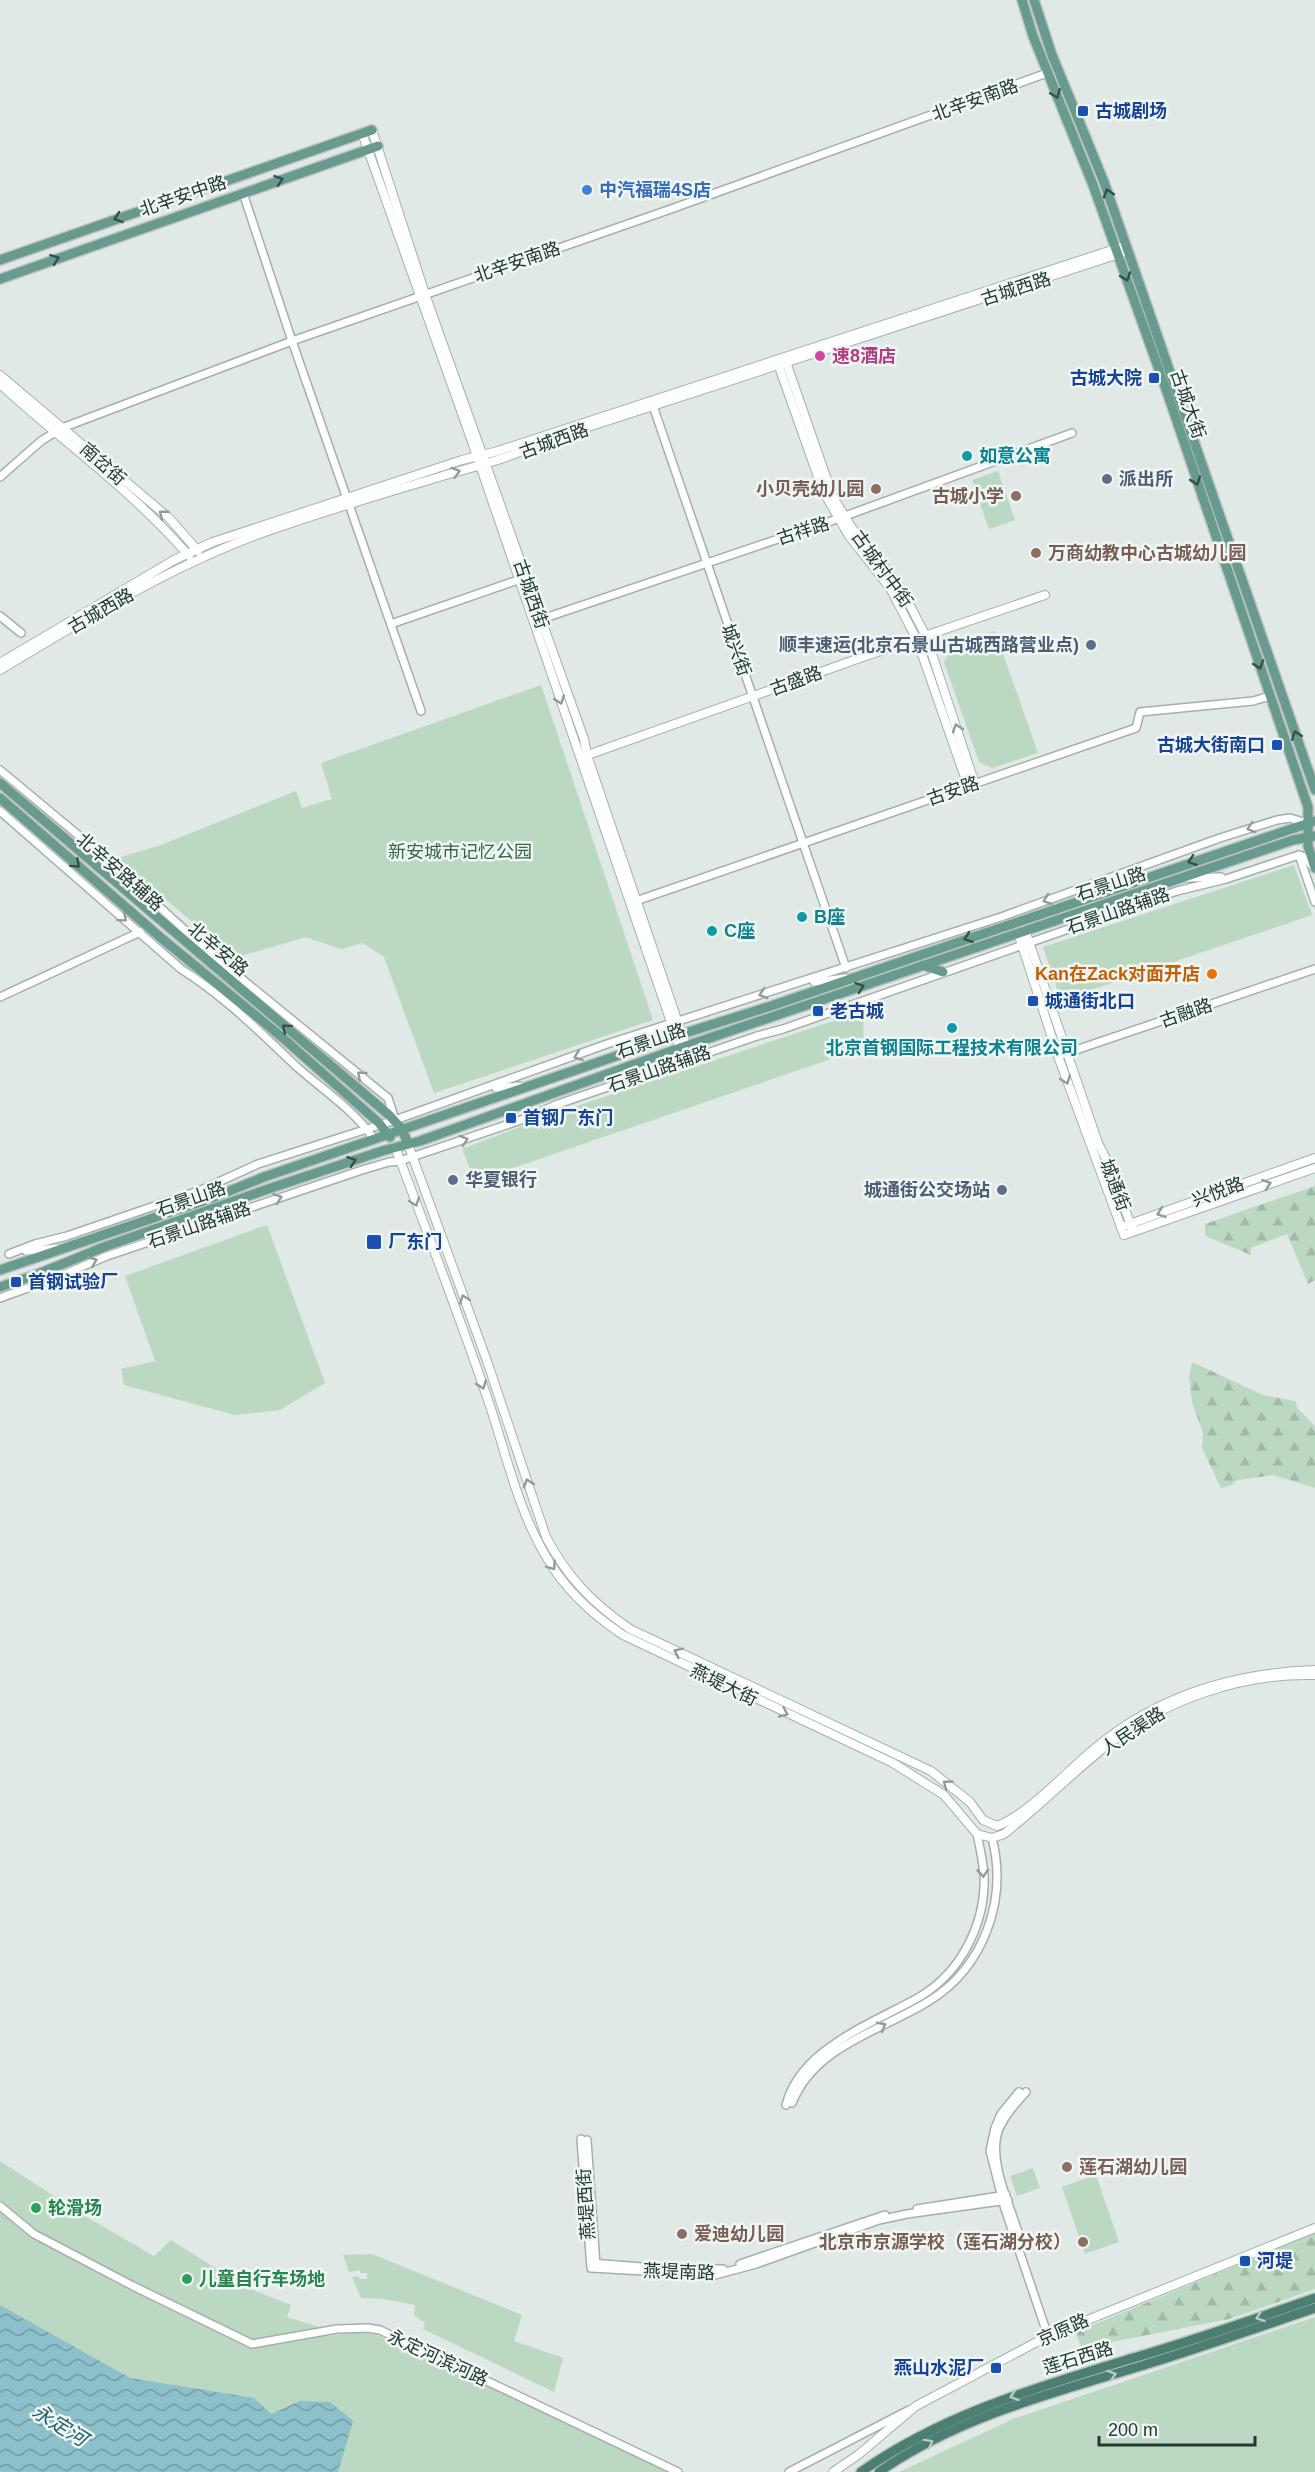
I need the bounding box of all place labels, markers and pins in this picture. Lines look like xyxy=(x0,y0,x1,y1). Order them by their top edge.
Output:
place label: 古城剧场 xyxy=(1095,101,1167,121)
marker: 古城剧场 xyxy=(1076,104,1090,118)
place label: 中汽福瑞4S店 xyxy=(599,180,711,200)
marker: 中汽福瑞4S店 xyxy=(580,183,594,197)
place label: 速8酒店 xyxy=(832,346,896,366)
marker: 速8酒店 xyxy=(813,349,827,363)
place label: 古城大院 xyxy=(1070,368,1142,388)
marker: 古城大院 xyxy=(1147,371,1161,385)
place label: 如意公寓 xyxy=(979,445,1051,466)
marker: 如意公寓 xyxy=(960,449,974,463)
place label: 派出所 xyxy=(1119,469,1173,489)
marker: 派出所 xyxy=(1100,472,1114,486)
place label: 小贝壳幼儿园 xyxy=(756,479,864,499)
marker: 小贝壳幼儿园 xyxy=(869,482,883,496)
place label: 古城小学 xyxy=(932,486,1004,506)
marker: 古城小学 xyxy=(1009,489,1023,503)
place label: 万商幼教中心古城幼儿园 xyxy=(1048,543,1246,563)
marker: 万商幼教中心古城幼儿园 xyxy=(1029,546,1043,560)
place label: 顺丰速运(北京石景山古城西路营业点) xyxy=(779,635,1079,655)
marker: 顺丰速运(北京石景山古城西路营业点) xyxy=(1084,638,1098,652)
place label: 古城大街南口 xyxy=(1157,735,1265,755)
marker: 古城大街南口 xyxy=(1270,738,1284,752)
place label: B座 xyxy=(814,907,845,927)
marker: B座 xyxy=(795,910,809,924)
place label: C座 xyxy=(724,921,755,941)
marker: C座 xyxy=(705,924,719,938)
place label: Kan在Zack对面开店 xyxy=(1035,964,1200,984)
marker: Kan在Zack对面开店 xyxy=(1205,967,1219,981)
place label: 城通街北口 xyxy=(1045,991,1135,1011)
marker: 城通街北口 xyxy=(1026,994,1040,1008)
place label: 老古城 xyxy=(830,1001,884,1021)
marker: 老古城 xyxy=(811,1004,825,1018)
marker: 北京首钢国际工程技术有限公司 xyxy=(945,1021,959,1035)
place label: 北京首钢国际工程技术有限公司 xyxy=(826,1038,1078,1058)
place label: 首钢厂东门 xyxy=(523,1108,613,1128)
marker: 首钢厂东门 xyxy=(504,1111,518,1125)
place label: 华夏银行 xyxy=(465,1169,537,1190)
marker: 华夏银行 xyxy=(446,1173,460,1187)
place label: 城通街公交场站 xyxy=(864,1180,990,1200)
marker: 城通街公交场站 xyxy=(995,1183,1009,1197)
place label: 厂东门 xyxy=(388,1232,442,1252)
marker: 厂东门 xyxy=(365,1233,383,1251)
place label: 首钢试验厂 xyxy=(28,1272,118,1292)
marker: 首钢试验厂 xyxy=(9,1275,23,1289)
place label: 莲石湖幼儿园 xyxy=(1079,2157,1187,2177)
marker: 莲石湖幼儿园 xyxy=(1060,2160,1074,2174)
place label: 轮滑场 xyxy=(48,2198,102,2218)
marker: 轮滑场 xyxy=(29,2201,43,2215)
place label: 爱迪幼儿园 xyxy=(694,2224,784,2244)
marker: 爱迪幼儿园 xyxy=(675,2227,689,2241)
place label: 北京市京源学校（莲石湖分校） xyxy=(819,2232,1071,2252)
marker: 北京市京源学校（莲石湖分校） xyxy=(1076,2235,1090,2249)
place label: 河堤 xyxy=(1257,2251,1293,2271)
marker: 河堤 xyxy=(1238,2254,1252,2268)
place label: 儿童自行车场地 xyxy=(199,2268,325,2289)
marker: 儿童自行车场地 xyxy=(180,2272,194,2286)
place label: 燕山水泥厂 xyxy=(894,2358,984,2378)
marker: 燕山水泥厂 xyxy=(989,2361,1003,2375)

